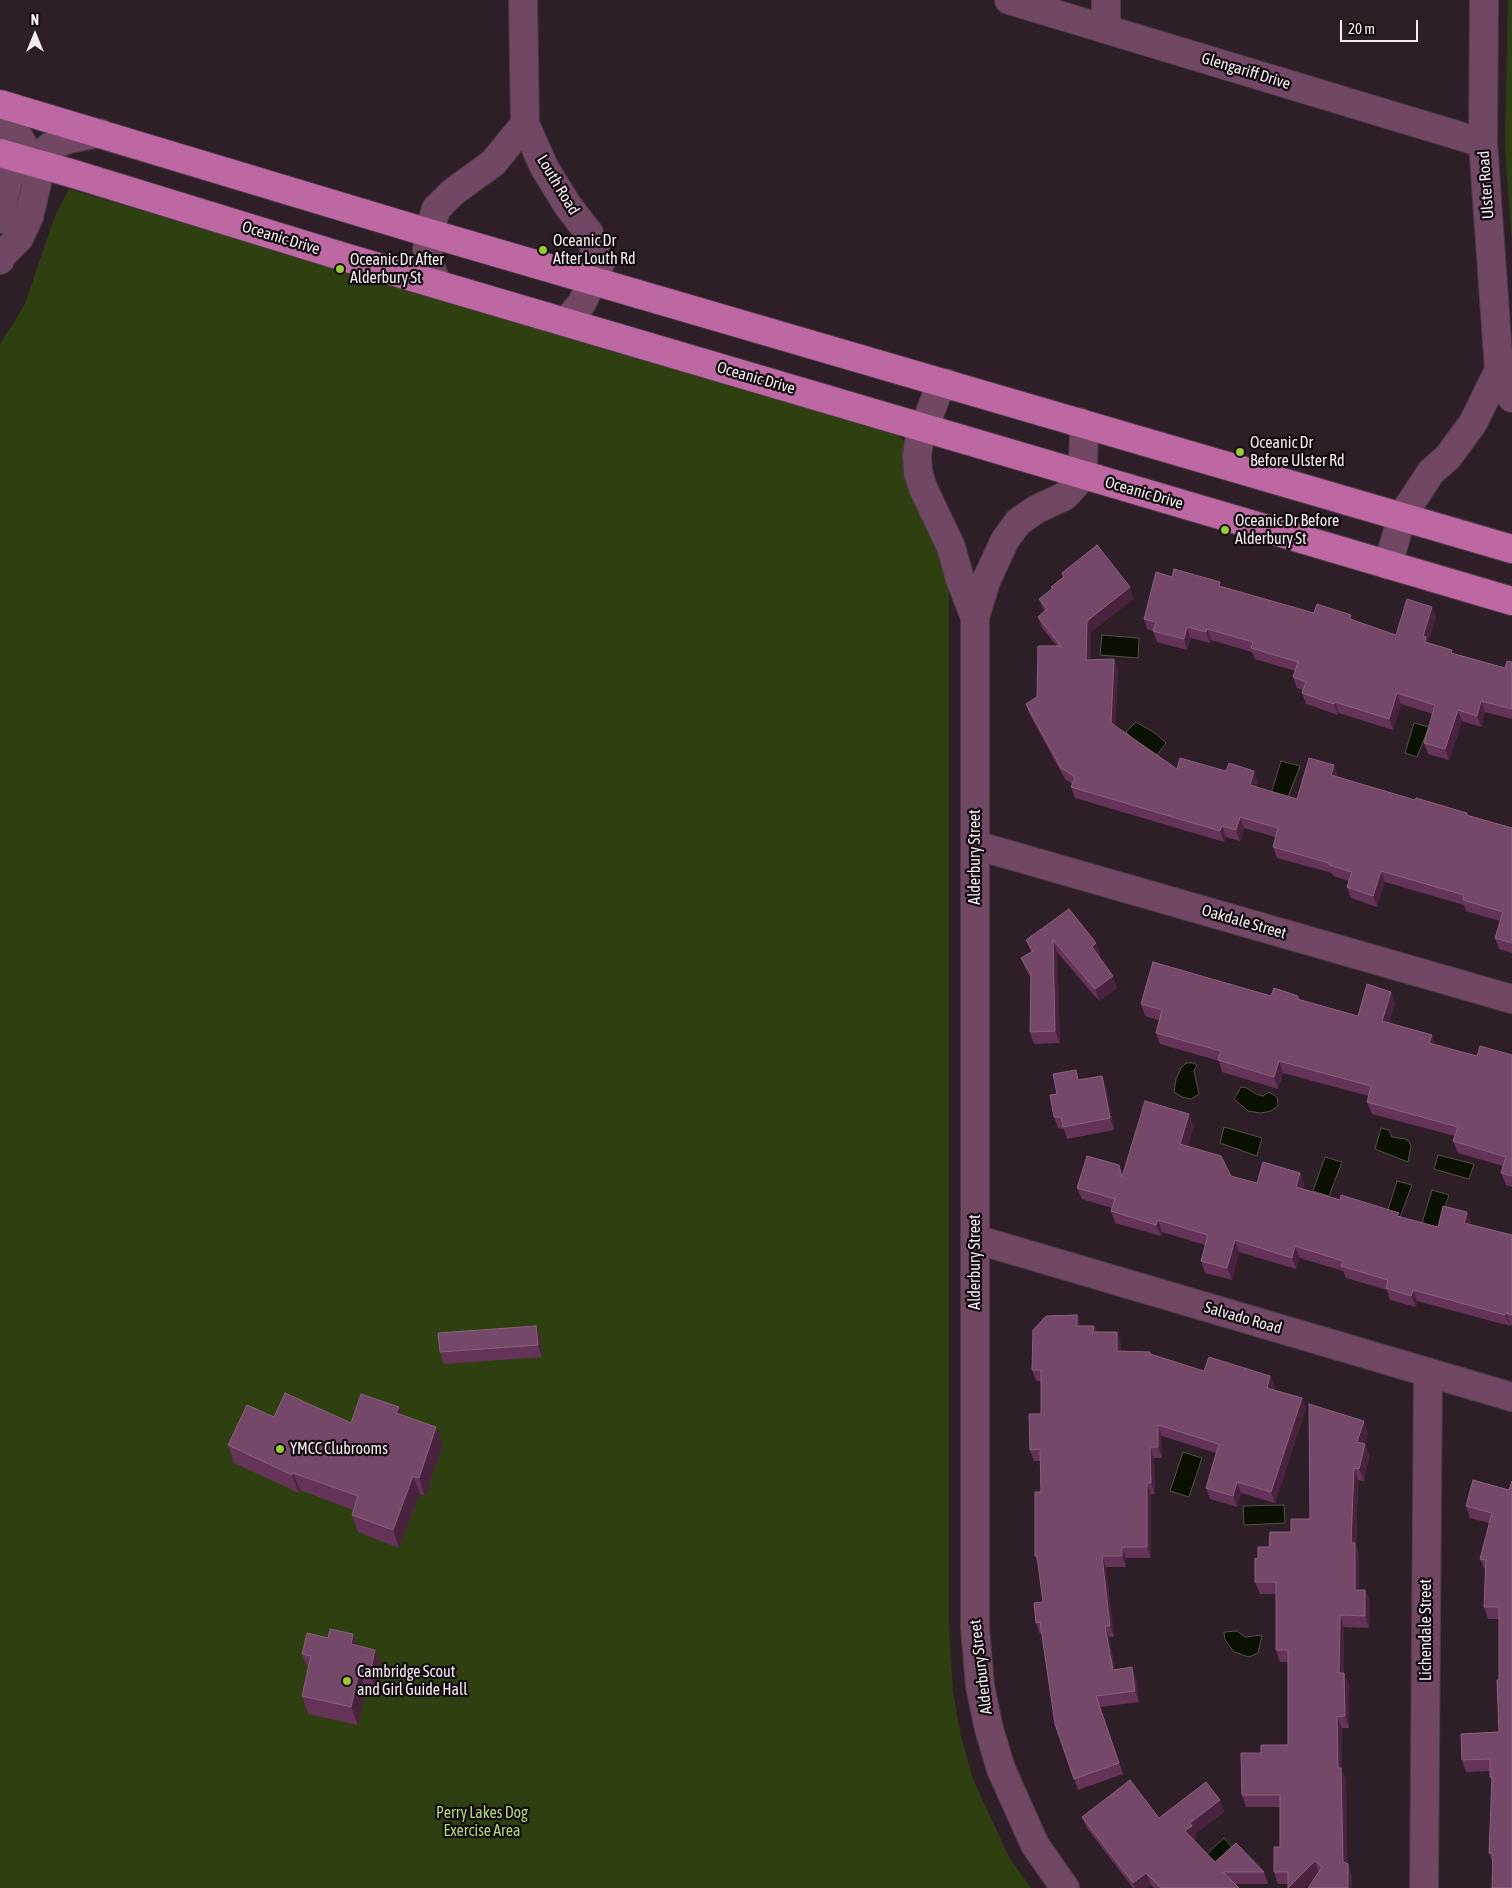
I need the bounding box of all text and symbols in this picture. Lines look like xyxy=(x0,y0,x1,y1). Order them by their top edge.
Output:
north arrow xyxy=(10,10,60,60)
scale bar xyxy=(1342,10,1420,42)
text: N xyxy=(31,12,39,28)
text: 20 m xyxy=(1348,20,1375,37)
street label: Glengariff Drive xyxy=(1199,48,1293,94)
street label: Ulster Road xyxy=(1474,150,1498,220)
street label: Louth Road xyxy=(533,152,583,218)
street label: Oceanic Drive xyxy=(240,217,322,259)
place label: Oceanic Dr After Louth Rd xyxy=(553,231,635,269)
marker: Oceanic Dr After Louth Rd xyxy=(537,244,549,256)
place label: Oceanic Dr After Alderbury St xyxy=(350,250,444,288)
marker: Oceanic Dr After Alderbury St xyxy=(334,263,346,275)
street label: Oceanic Drive xyxy=(715,358,797,398)
place label: Oceanic Dr Before Ulster Rd xyxy=(1250,433,1344,471)
marker: Oceanic Dr Before Ulster Rd xyxy=(1234,446,1246,458)
street label: Oceanic Drive xyxy=(1103,473,1185,513)
place label: Oceanic Dr Before Alderbury St xyxy=(1235,511,1339,549)
marker: Oceanic Dr Before Alderbury St xyxy=(1219,524,1231,536)
street label: Alderbury Street xyxy=(965,809,985,905)
street label: Oakdale Street xyxy=(1199,901,1289,943)
street label: Alderbury Street xyxy=(965,1214,985,1310)
street label: Salvado Road xyxy=(1202,1298,1284,1338)
place label: YMCC Clubrooms xyxy=(290,1439,388,1459)
marker: YMCC Clubrooms xyxy=(274,1443,286,1455)
street label: Lichendale Street xyxy=(1416,1579,1436,1681)
street label: Alderbury Street xyxy=(966,1618,996,1716)
place label: Cambridge Scout and Girl Guide Hall xyxy=(357,1662,467,1700)
marker: Cambridge Scout and Girl Guide Hall xyxy=(341,1675,353,1687)
park label: Perry Lakes Dog Exercise Area xyxy=(436,1803,528,1841)

